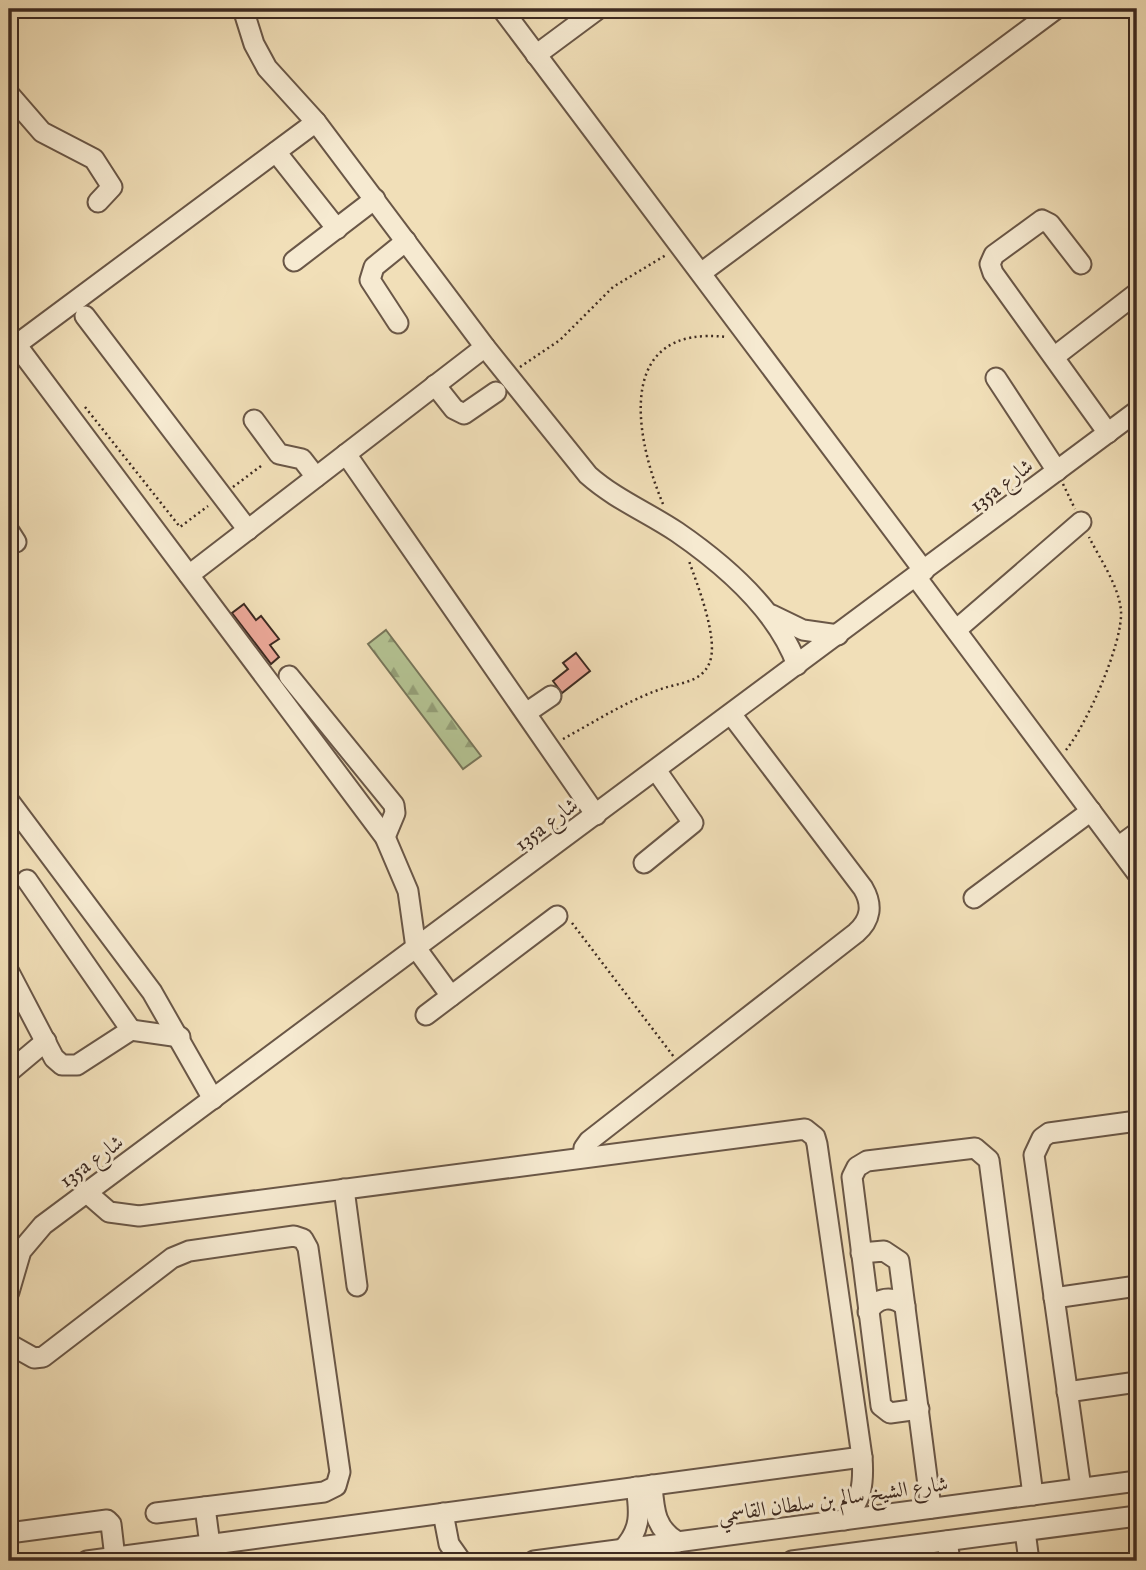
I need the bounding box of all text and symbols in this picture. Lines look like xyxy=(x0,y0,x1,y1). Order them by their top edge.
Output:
street label: 135a شارع xyxy=(964,453,1041,521)
street label: 135a شارع xyxy=(509,792,586,860)
street label: 135a شارع xyxy=(54,1130,131,1197)
street label: شارع الشيخ سالم بن سلطان القاسمي xyxy=(716,1471,951,1535)

